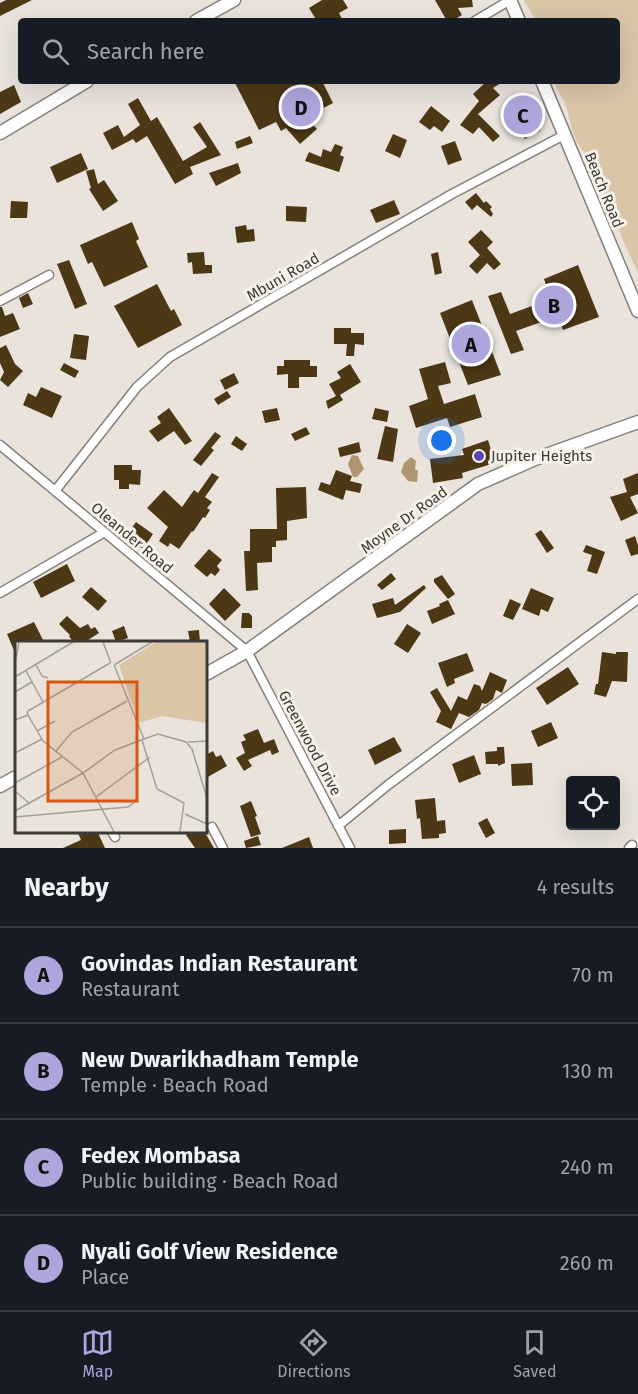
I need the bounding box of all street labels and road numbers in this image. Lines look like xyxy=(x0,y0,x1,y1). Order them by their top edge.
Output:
street label: Beach Road xyxy=(581,150,627,230)
street label: Mbuni Road xyxy=(243,249,323,305)
street label: Moyne Dr Road xyxy=(357,483,451,557)
street label: Oleander Road xyxy=(87,499,177,577)
street label: Greenwood Drive xyxy=(275,687,345,799)

